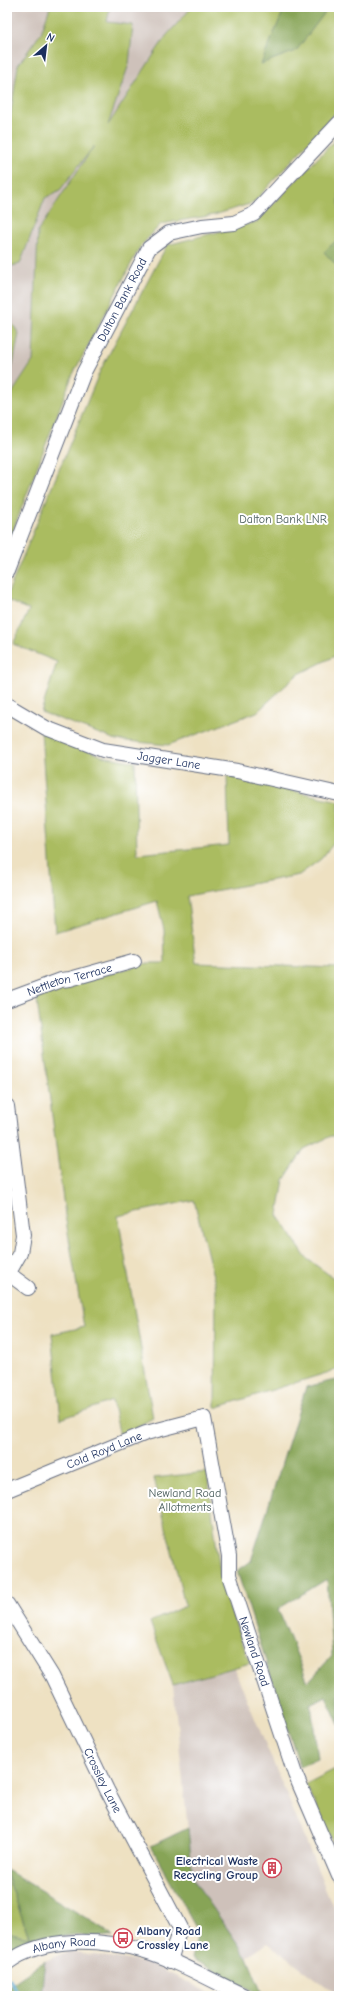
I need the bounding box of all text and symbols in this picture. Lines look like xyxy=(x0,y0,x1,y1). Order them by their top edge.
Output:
north arrow xyxy=(26,26,66,66)
text: N xyxy=(44,30,57,45)
street label: Dalton Bank Road xyxy=(94,255,150,344)
park label: Dalton Bank LNR xyxy=(239,512,327,526)
street label: Jagger Lane xyxy=(136,748,201,772)
street label: Nettleton Terrace xyxy=(25,960,114,999)
street label: Cold Royd Lane xyxy=(64,1428,144,1472)
park label: Newland Road Allotments xyxy=(149,1486,221,1514)
street label: Newland Road xyxy=(236,1615,273,1688)
street label: Crossley Lane xyxy=(81,1746,125,1815)
place label: Electrical Waste Recycling Group xyxy=(174,1854,258,1882)
building icon: Electrical Waste Recycling Group xyxy=(261,1857,283,1879)
place label: Albany Road Crossley Lane xyxy=(137,1924,209,1952)
bus stop icon: Albany Road Crossley Lane xyxy=(112,1927,134,1949)
street label: Albany Road xyxy=(30,1935,96,1956)

